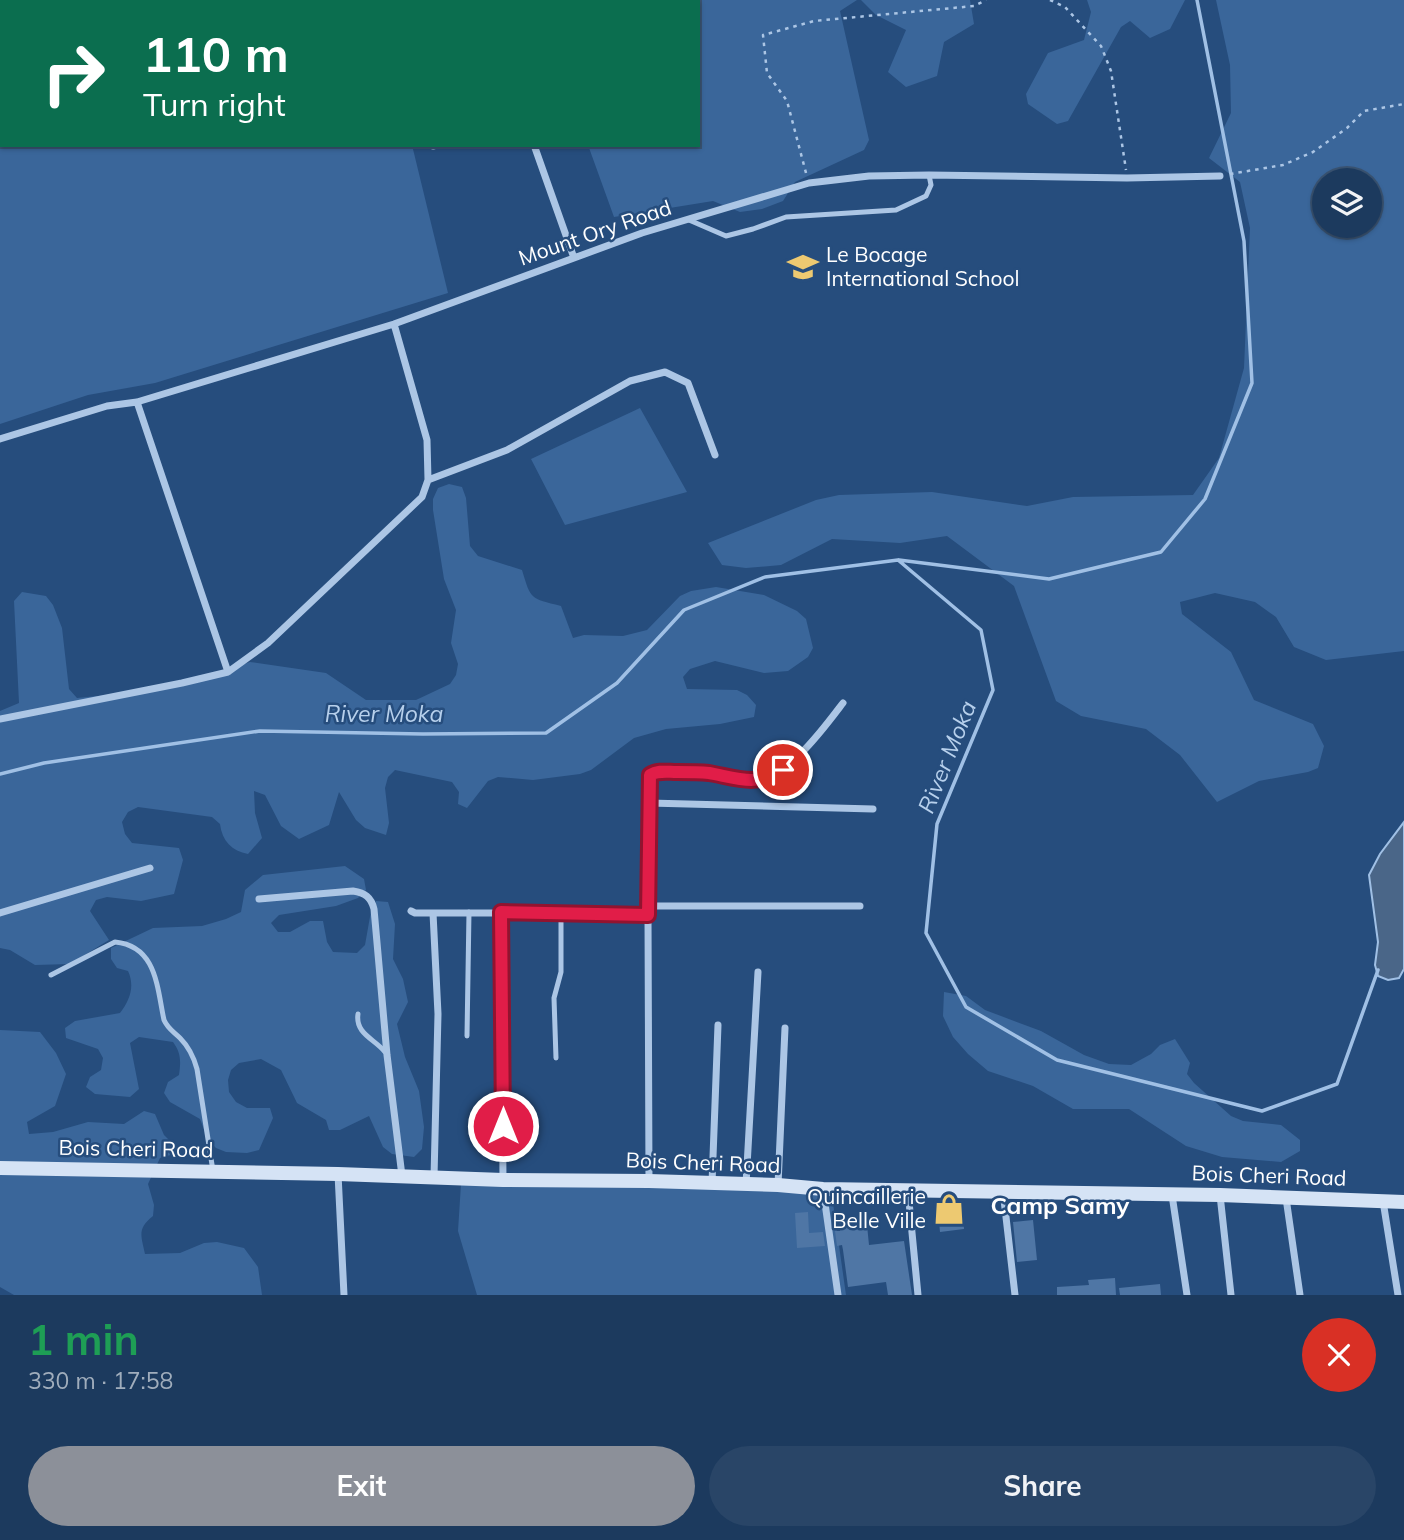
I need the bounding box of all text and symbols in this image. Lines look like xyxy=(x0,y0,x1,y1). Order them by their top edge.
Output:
text: 110 m xyxy=(143,23,289,84)
icon: right xyxy=(28,28,119,119)
text: Turn right xyxy=(143,84,286,124)
map controls xyxy=(1312,168,1382,238)
button: layers xyxy=(1312,168,1382,238)
street label: Mount Ory Road xyxy=(515,194,674,270)
place label: Le Bocage International School xyxy=(826,241,1019,291)
school or university icon: Le Bocage International School xyxy=(786,250,820,284)
water label: River Moka xyxy=(911,696,982,817)
water label: River Moka xyxy=(325,699,444,728)
pin xyxy=(753,740,813,800)
icon: arrive xyxy=(764,751,802,789)
position arrow xyxy=(466,1089,540,1163)
street label: Bois Cheri Road xyxy=(58,1134,214,1162)
street label: Bois Cheri Road xyxy=(625,1146,781,1178)
street label: Bois Cheri Road xyxy=(1191,1159,1347,1191)
place label: Quincaillerie Belle Ville xyxy=(807,1183,926,1233)
district label: Camp Samy xyxy=(991,1190,1130,1220)
shop icon: Quincaillerie Belle Ville xyxy=(932,1192,966,1226)
text: 1 min xyxy=(28,1313,139,1366)
button: close xyxy=(1302,1318,1376,1392)
text: 330 m · 17:58 xyxy=(28,1366,173,1395)
button: Exit xyxy=(28,1446,695,1526)
button: Share xyxy=(709,1446,1376,1526)

